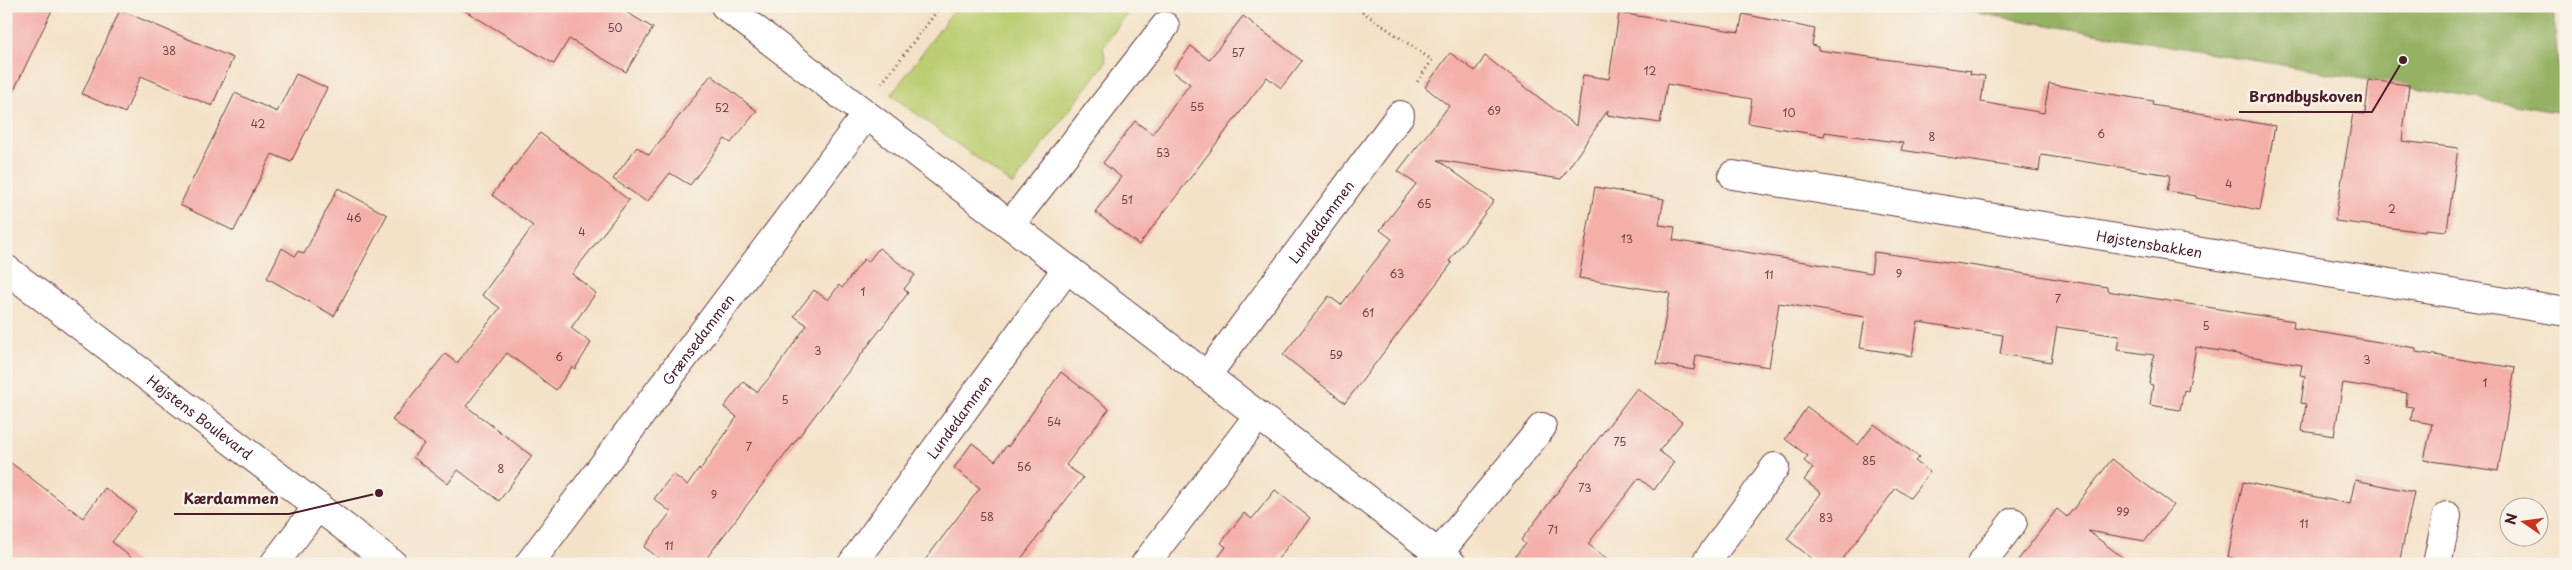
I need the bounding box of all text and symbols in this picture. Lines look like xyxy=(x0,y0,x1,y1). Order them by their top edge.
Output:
house number: 50 xyxy=(607,19,623,36)
house number: 38 xyxy=(162,42,176,59)
house number: 57 xyxy=(1231,44,1245,61)
house number: 12 xyxy=(1644,62,1657,79)
callout: Brøndbyskoven xyxy=(2239,82,2372,112)
text: Brøndbyskoven xyxy=(2249,84,2363,107)
house number: 55 xyxy=(1190,98,1204,115)
house number: 52 xyxy=(715,99,729,116)
house number: 69 xyxy=(1487,102,1501,119)
house number: 10 xyxy=(1783,104,1795,121)
house number: 42 xyxy=(251,115,266,132)
house number: 6 xyxy=(2097,125,2105,142)
house number: 8 xyxy=(1929,128,1936,145)
house number: 53 xyxy=(1156,144,1170,161)
house number: 4 xyxy=(2225,175,2233,192)
street label: Lundedammen xyxy=(1283,176,1359,268)
house number: 51 xyxy=(1121,191,1133,208)
house number: 65 xyxy=(1417,195,1431,212)
house number: 2 xyxy=(2388,200,2396,217)
house number: 46 xyxy=(347,209,362,226)
house number: 4 xyxy=(578,223,586,240)
street label: Højstensbakken xyxy=(2095,224,2204,263)
house number: 13 xyxy=(1621,230,1633,247)
house number: 63 xyxy=(1390,265,1404,282)
house number: 9 xyxy=(1896,265,1902,282)
house number: 11 xyxy=(1764,266,1774,283)
house number: 1 xyxy=(861,283,866,300)
street label: Grænsedammen xyxy=(656,289,739,389)
house number: 7 xyxy=(2055,290,2061,307)
house number: 61 xyxy=(1362,304,1374,321)
house number: 5 xyxy=(2202,317,2210,334)
house number: 3 xyxy=(814,342,822,359)
house number: 59 xyxy=(1329,346,1343,363)
house number: 6 xyxy=(555,348,563,365)
house number: 3 xyxy=(2363,351,2371,368)
street label: Højstens Boulevard xyxy=(143,370,258,464)
street label: Lundedammen xyxy=(921,371,996,463)
house number: 1 xyxy=(2483,374,2488,391)
house number: 5 xyxy=(781,391,789,408)
house number: 54 xyxy=(1047,413,1061,430)
house number: 75 xyxy=(1614,433,1626,450)
house number: 7 xyxy=(746,438,752,455)
house number: 85 xyxy=(1862,452,1876,469)
house number: 56 xyxy=(1017,458,1032,475)
house number: 8 xyxy=(498,460,505,477)
house number: 73 xyxy=(1578,479,1592,496)
callout: Kærdammen xyxy=(174,484,289,514)
text: Kærdammen xyxy=(183,486,279,509)
house number: 9 xyxy=(711,486,717,503)
north arrow xyxy=(2500,498,2550,548)
house number: 99 xyxy=(2116,503,2130,520)
house number: 58 xyxy=(980,508,994,525)
house number: 83 xyxy=(1819,509,1833,526)
text: N xyxy=(2499,511,2522,527)
house number: 11 xyxy=(2299,515,2309,532)
house number: 71 xyxy=(1548,521,1558,538)
house number: 11 xyxy=(664,537,674,554)

